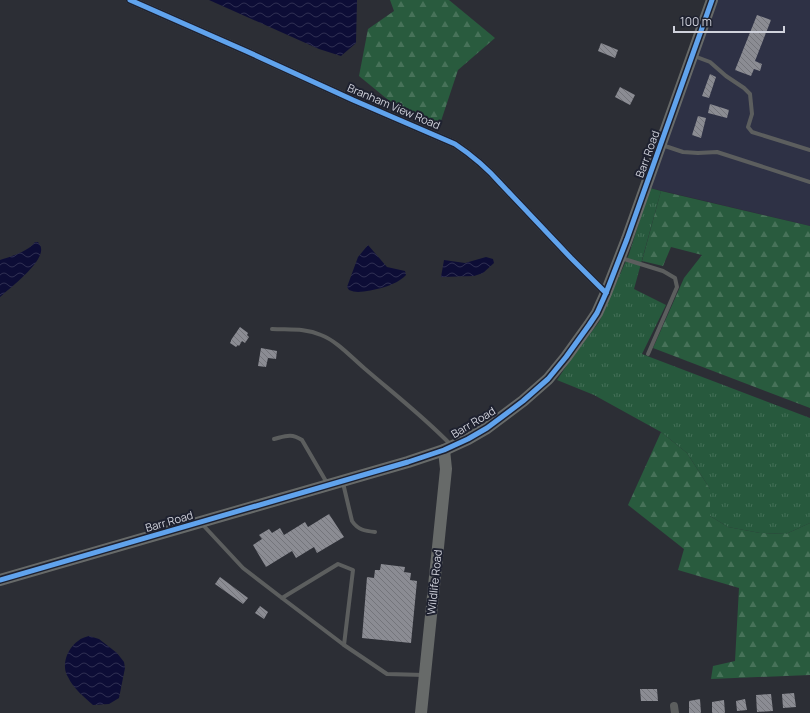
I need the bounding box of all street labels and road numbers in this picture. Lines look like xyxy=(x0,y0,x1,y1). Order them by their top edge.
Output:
street label: Branham View Road xyxy=(345,80,443,132)
street label: Barr Road xyxy=(632,128,662,180)
street label: Barr Road xyxy=(448,403,498,441)
street label: Barr Road xyxy=(143,507,195,535)
street label: Wildlife Road xyxy=(423,549,445,615)

